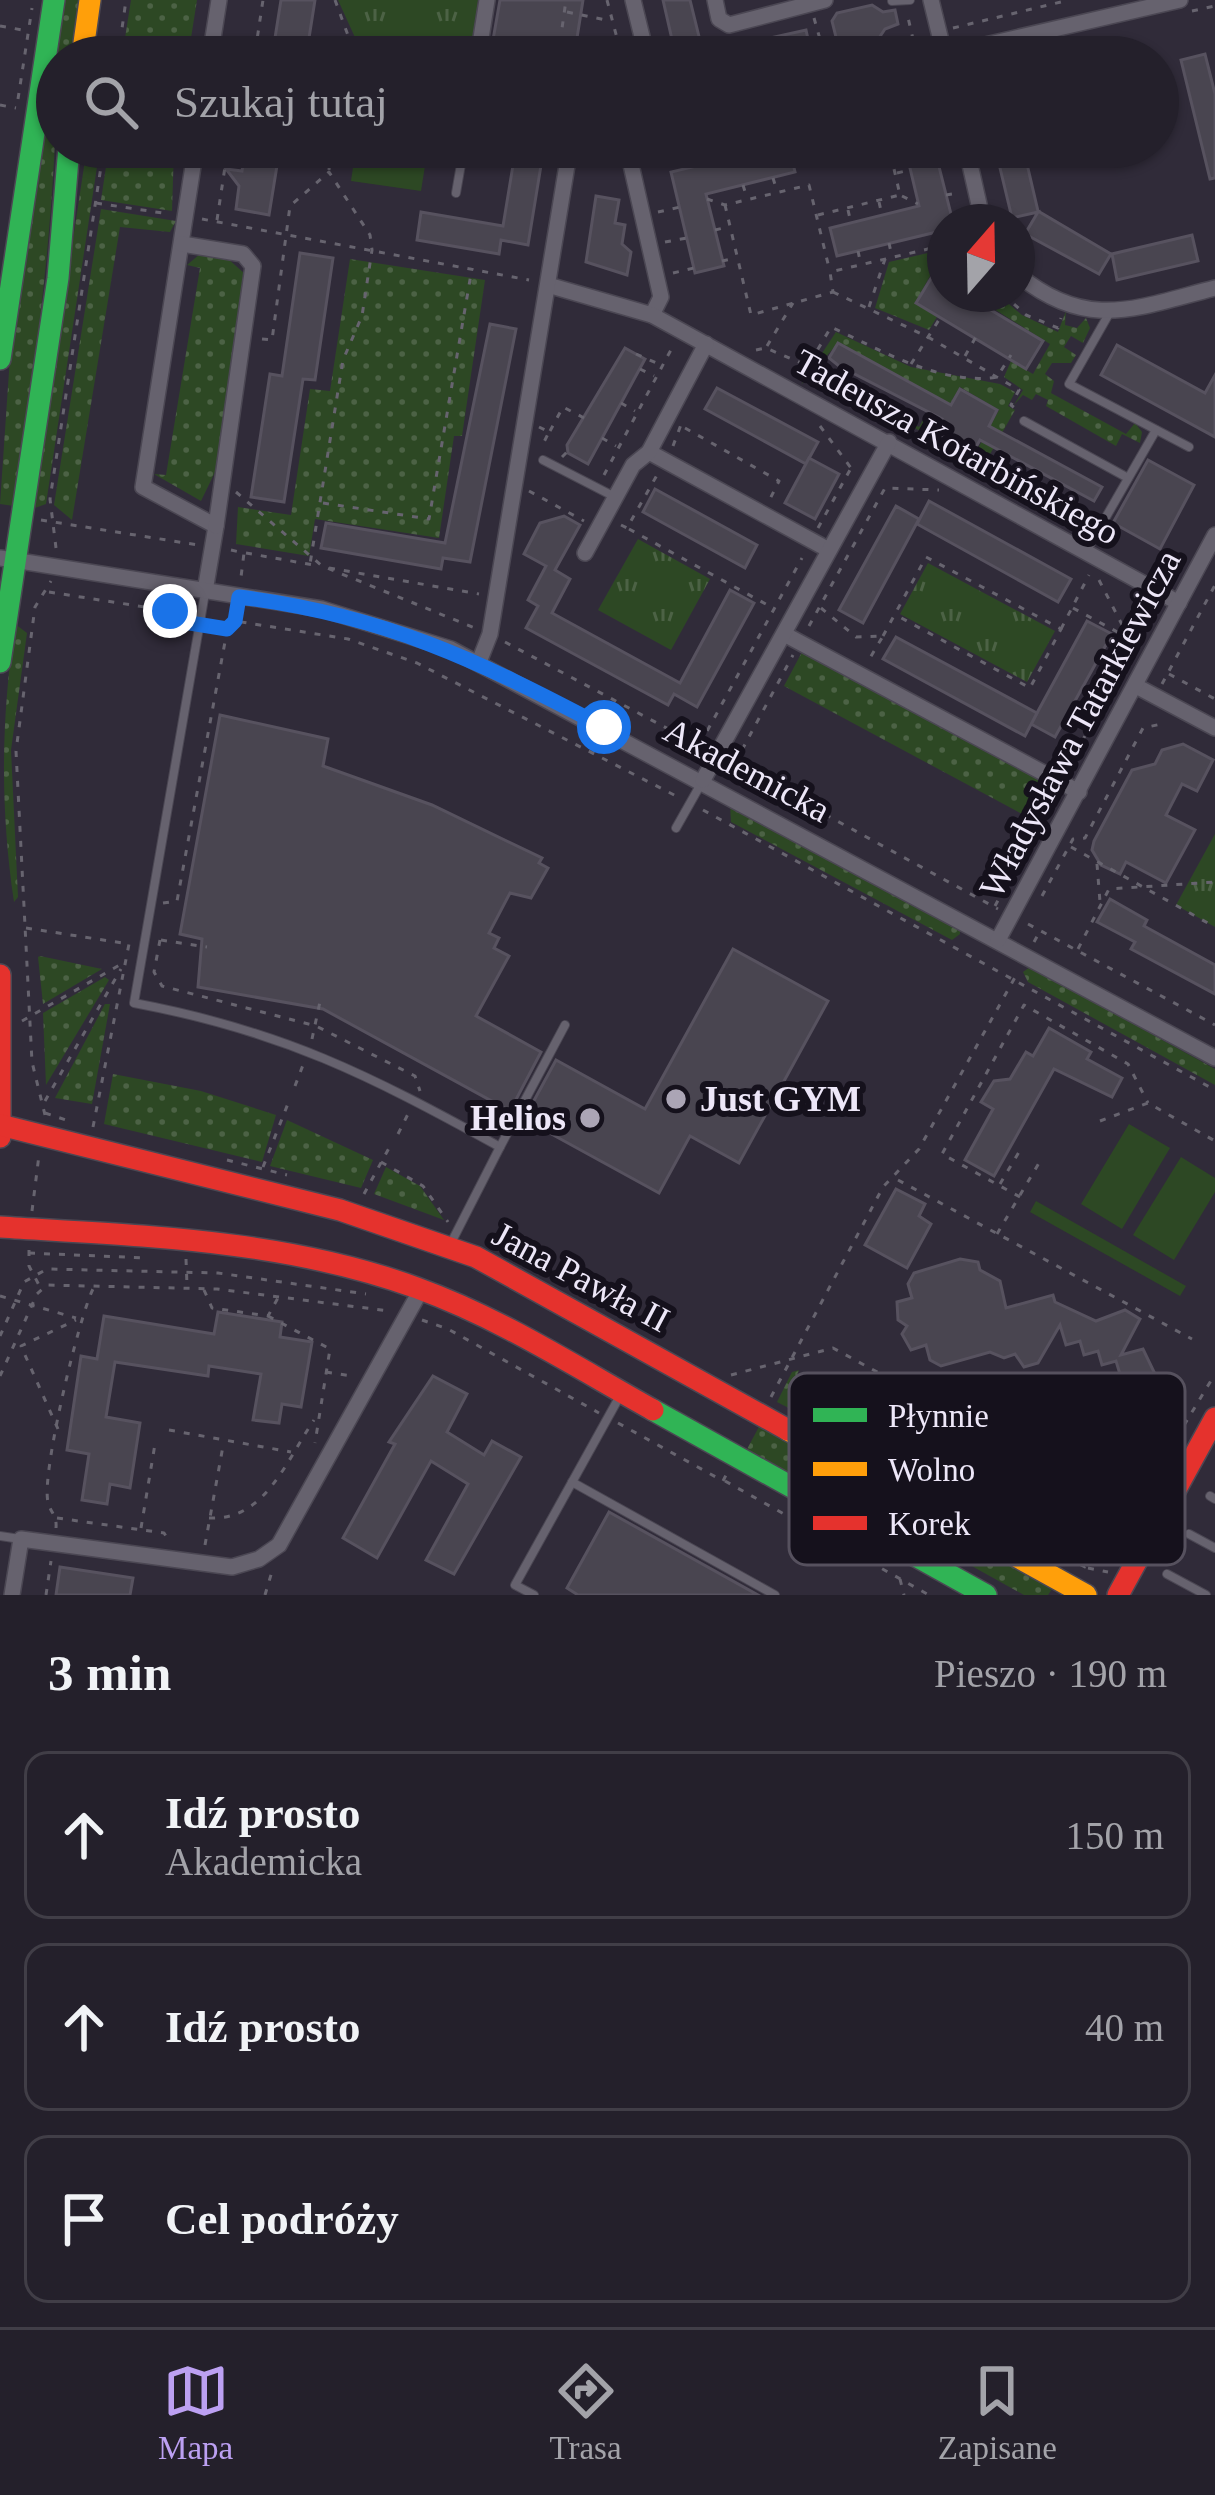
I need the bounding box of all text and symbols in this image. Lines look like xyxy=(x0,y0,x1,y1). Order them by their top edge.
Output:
search box xyxy=(36,36,1179,168)
icon: search xyxy=(78,69,144,135)
text: Szukaj tutaj xyxy=(174,77,388,127)
north arrow xyxy=(927,204,1035,312)
street label: Tadeusza Kotarbińskiego xyxy=(788,341,1126,553)
street label: Władysława Tatarkiewicza xyxy=(971,543,1189,905)
route end xyxy=(143,584,197,638)
route start xyxy=(577,700,631,754)
street label: Akademicka xyxy=(657,710,837,830)
place label: Just GYM xyxy=(700,1079,861,1119)
marker: Just GYM xyxy=(663,1086,689,1112)
place label: Helios xyxy=(470,1098,566,1138)
marker: Helios xyxy=(577,1105,603,1131)
street label: Jana Pawła II xyxy=(486,1214,676,1340)
legend xyxy=(789,1373,1185,1565)
text: Płynnie xyxy=(888,1398,989,1434)
text: Wolno xyxy=(888,1452,975,1488)
text: Korek xyxy=(888,1506,971,1542)
text: 3 min xyxy=(48,1645,171,1701)
text: Pieszo · 190 m xyxy=(934,1652,1167,1695)
text: Idź prosto xyxy=(165,1788,360,1838)
icon: ahead xyxy=(51,1802,117,1868)
text: 150 m xyxy=(1065,1814,1164,1857)
text: Akademicka xyxy=(165,1840,362,1883)
icon: ahead xyxy=(51,1994,117,2060)
text: Idź prosto xyxy=(165,2002,360,2052)
text: 40 m xyxy=(1085,2006,1164,2049)
icon: arrive xyxy=(51,2186,117,2252)
text: Cel podróży xyxy=(165,2194,399,2244)
tab: Mapa xyxy=(158,2358,233,2467)
tab: Trasa xyxy=(549,2358,622,2467)
tab: Zapisane xyxy=(938,2358,1057,2467)

